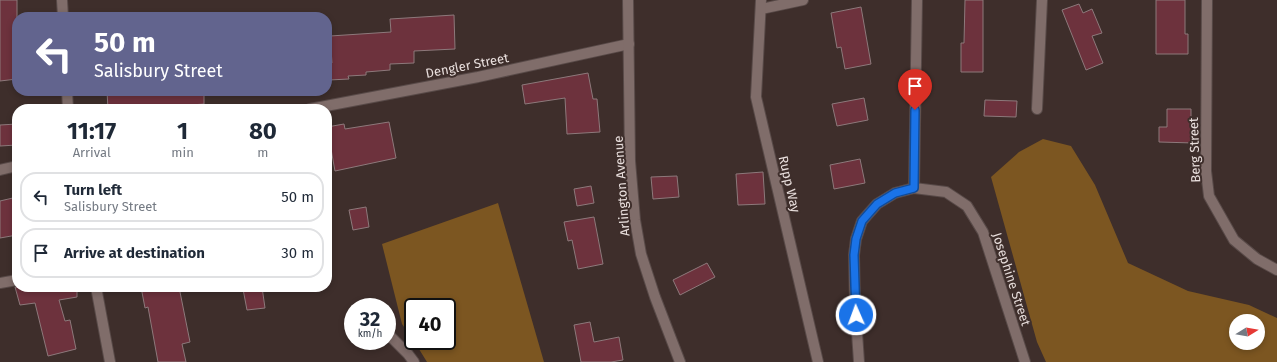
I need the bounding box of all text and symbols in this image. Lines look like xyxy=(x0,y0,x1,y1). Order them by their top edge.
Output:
text: 50 m xyxy=(94,26,156,59)
icon: left xyxy=(28,28,80,80)
street label: Dengler Street xyxy=(424,50,510,81)
text: Salisbury Street xyxy=(94,60,223,82)
pin xyxy=(898,69,932,110)
icon: arrive xyxy=(904,75,926,97)
text: 11:17 xyxy=(67,117,116,145)
text: 1 xyxy=(177,117,188,145)
text: 80 xyxy=(249,117,277,145)
street label: Berg Street xyxy=(1186,117,1203,183)
street label: Arlington Avenue xyxy=(611,135,632,237)
text: Arrival xyxy=(73,145,111,160)
text: min xyxy=(171,145,194,160)
text: m xyxy=(257,145,268,160)
street label: Rupp Way xyxy=(776,154,803,215)
text: Turn left xyxy=(64,181,122,199)
icon: left xyxy=(30,186,52,208)
text: 50 m xyxy=(281,188,314,206)
text: Salisbury Street xyxy=(64,199,157,214)
street label: Josephine Street xyxy=(989,231,1034,328)
icon: arrive xyxy=(30,242,52,264)
text: Arrive at destination xyxy=(64,244,205,262)
text: 30 m xyxy=(281,244,314,262)
position arrow xyxy=(835,294,877,336)
speed limit sign: 40 xyxy=(404,298,456,350)
text: 32 xyxy=(360,307,380,331)
north arrow xyxy=(1229,314,1265,350)
map controls xyxy=(1229,314,1265,350)
text: km/h xyxy=(358,328,382,340)

